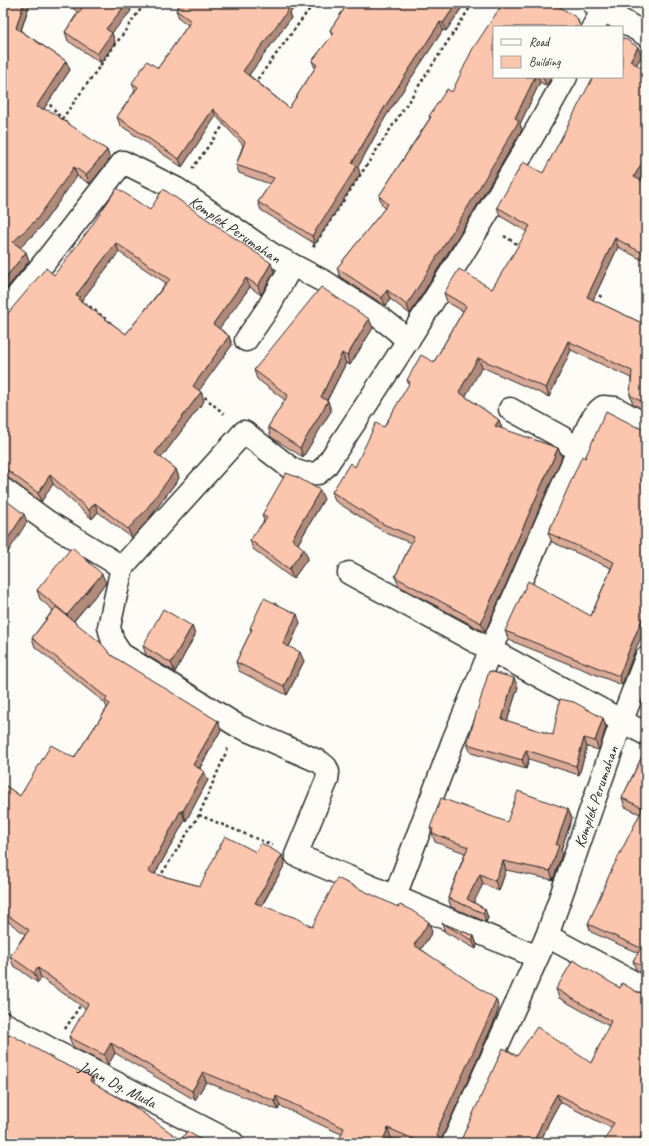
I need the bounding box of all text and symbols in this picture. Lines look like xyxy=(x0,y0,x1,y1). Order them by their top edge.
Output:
legend xyxy=(493,26,623,78)
text: Road xyxy=(529,34,551,50)
text: Building xyxy=(529,54,561,70)
street label: Komplek Perumahan xyxy=(185,192,284,269)
street label: Komplek Perumahan xyxy=(569,743,624,850)
street label: Jalan Dg. Muda xyxy=(75,1056,161,1114)

